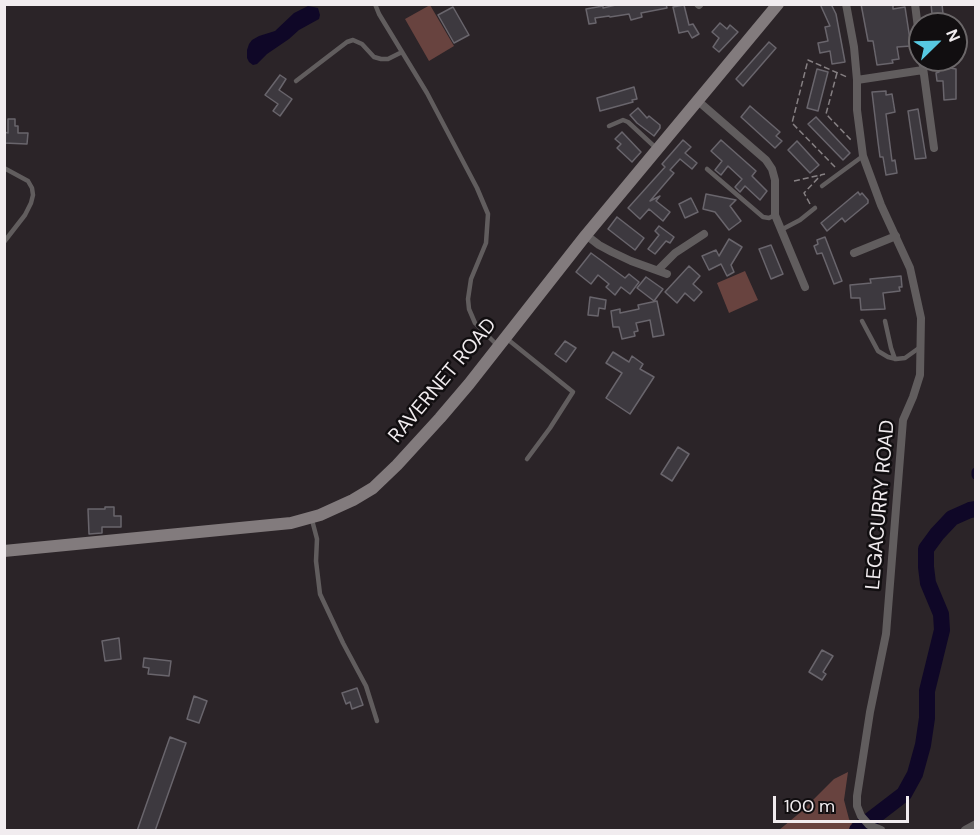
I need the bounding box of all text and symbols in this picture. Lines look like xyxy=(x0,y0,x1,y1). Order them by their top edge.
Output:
north arrow xyxy=(908,12,968,72)
text: N xyxy=(941,26,965,45)
street label: RAVERNET ROAD xyxy=(384,314,502,448)
street label: LEGACURRY ROAD xyxy=(862,419,900,591)
scale bar xyxy=(776,784,912,822)
text: 100 m xyxy=(784,794,835,818)

